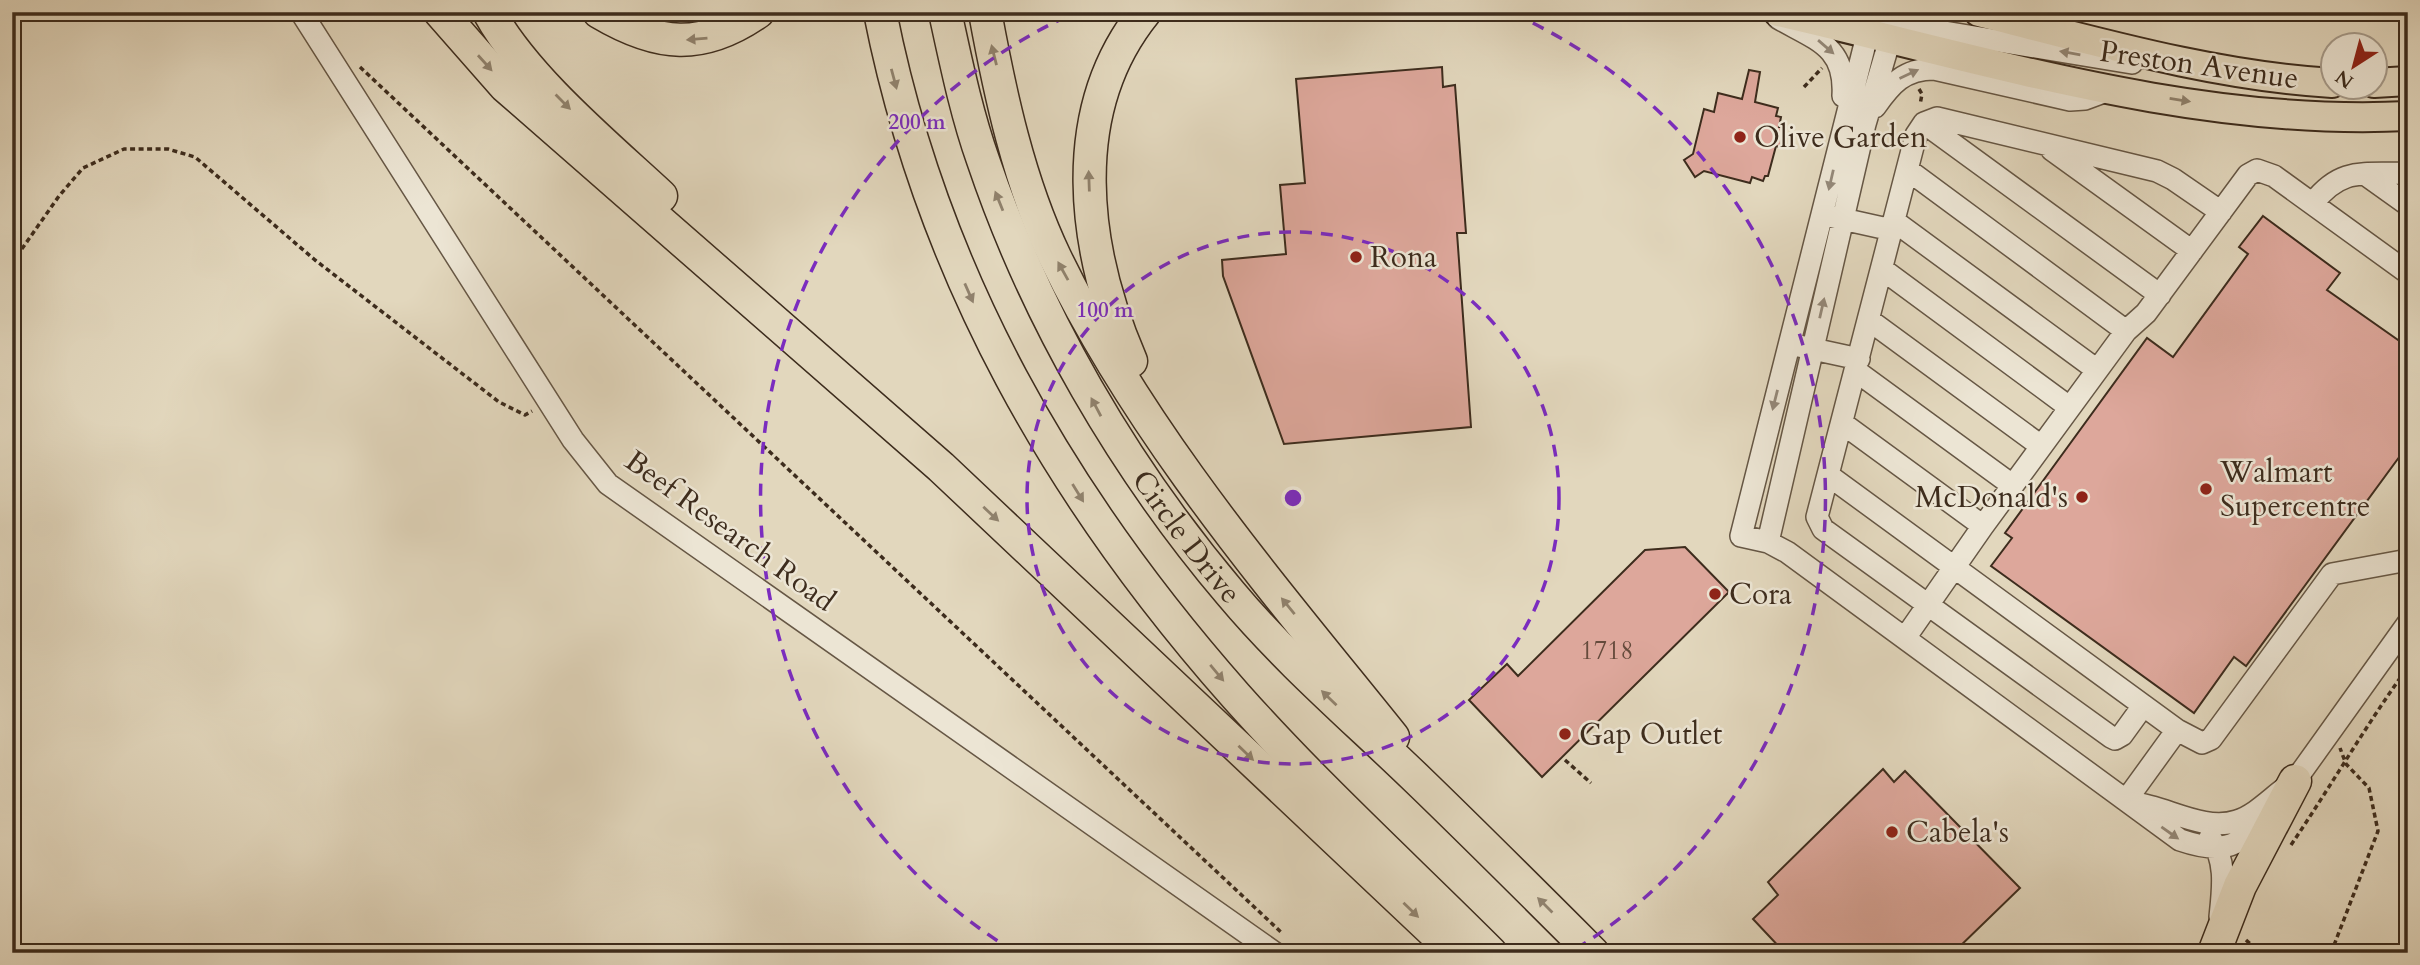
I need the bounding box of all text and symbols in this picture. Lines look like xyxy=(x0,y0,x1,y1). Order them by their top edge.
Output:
street label: Preston Avenue xyxy=(2097,31,2301,99)
north arrow xyxy=(2318,32,2388,102)
one-way arrow xyxy=(686,34,708,45)
one-way arrow xyxy=(1817,39,1835,55)
one-way arrow xyxy=(988,44,999,66)
one-way arrow xyxy=(2059,47,2081,58)
one-way arrow xyxy=(477,54,493,72)
text: N xyxy=(2330,63,2359,94)
one-way arrow xyxy=(889,68,900,90)
one-way arrow xyxy=(1899,68,1919,80)
one-way arrow xyxy=(555,93,571,110)
one-way arrow xyxy=(2169,95,2191,106)
text: 200 m xyxy=(888,108,946,137)
place label: Olive Garden xyxy=(1754,117,1927,158)
marker: Olive Garden xyxy=(1732,129,1748,145)
one-way arrow xyxy=(1825,169,1836,191)
one-way arrow xyxy=(1084,170,1095,192)
one-way arrow xyxy=(994,191,1005,212)
place label: Rona xyxy=(1370,237,1437,278)
marker: Rona xyxy=(1348,249,1364,265)
one-way arrow xyxy=(1057,261,1069,281)
one-way arrow xyxy=(964,283,975,304)
text: 100 m xyxy=(1076,296,1134,325)
one-way arrow xyxy=(1817,297,1828,319)
one-way arrow xyxy=(1769,389,1780,411)
one-way arrow xyxy=(1090,397,1102,416)
street label: Beef Research Road xyxy=(616,441,844,621)
place label: Walmart Supercentre xyxy=(2219,452,2370,527)
street label: Circle Drive xyxy=(1123,462,1251,612)
place label: McDonald's xyxy=(1915,477,2068,518)
marker: Walmart Supercentre xyxy=(2198,481,2214,497)
one-way arrow xyxy=(1072,483,1085,502)
centre of rings xyxy=(1281,486,1305,510)
marker: McDonald's xyxy=(2074,489,2090,505)
one-way arrow xyxy=(982,505,999,521)
place label: Cora xyxy=(1729,574,1792,615)
marker: Cora xyxy=(1707,586,1723,602)
one-way arrow xyxy=(1280,597,1295,615)
house number: 1718 xyxy=(1580,633,1634,668)
one-way arrow xyxy=(1209,664,1224,681)
one-way arrow xyxy=(1321,690,1338,707)
place label: Gap Outlet xyxy=(1579,714,1723,755)
marker: Gap Outlet xyxy=(1557,726,1573,742)
one-way arrow xyxy=(1238,745,1255,762)
place label: Cabela's xyxy=(1906,812,2009,853)
marker: Cabela's xyxy=(1884,824,1900,840)
one-way arrow xyxy=(2160,826,2179,839)
one-way arrow xyxy=(1536,896,1553,913)
one-way arrow xyxy=(1402,901,1419,917)

